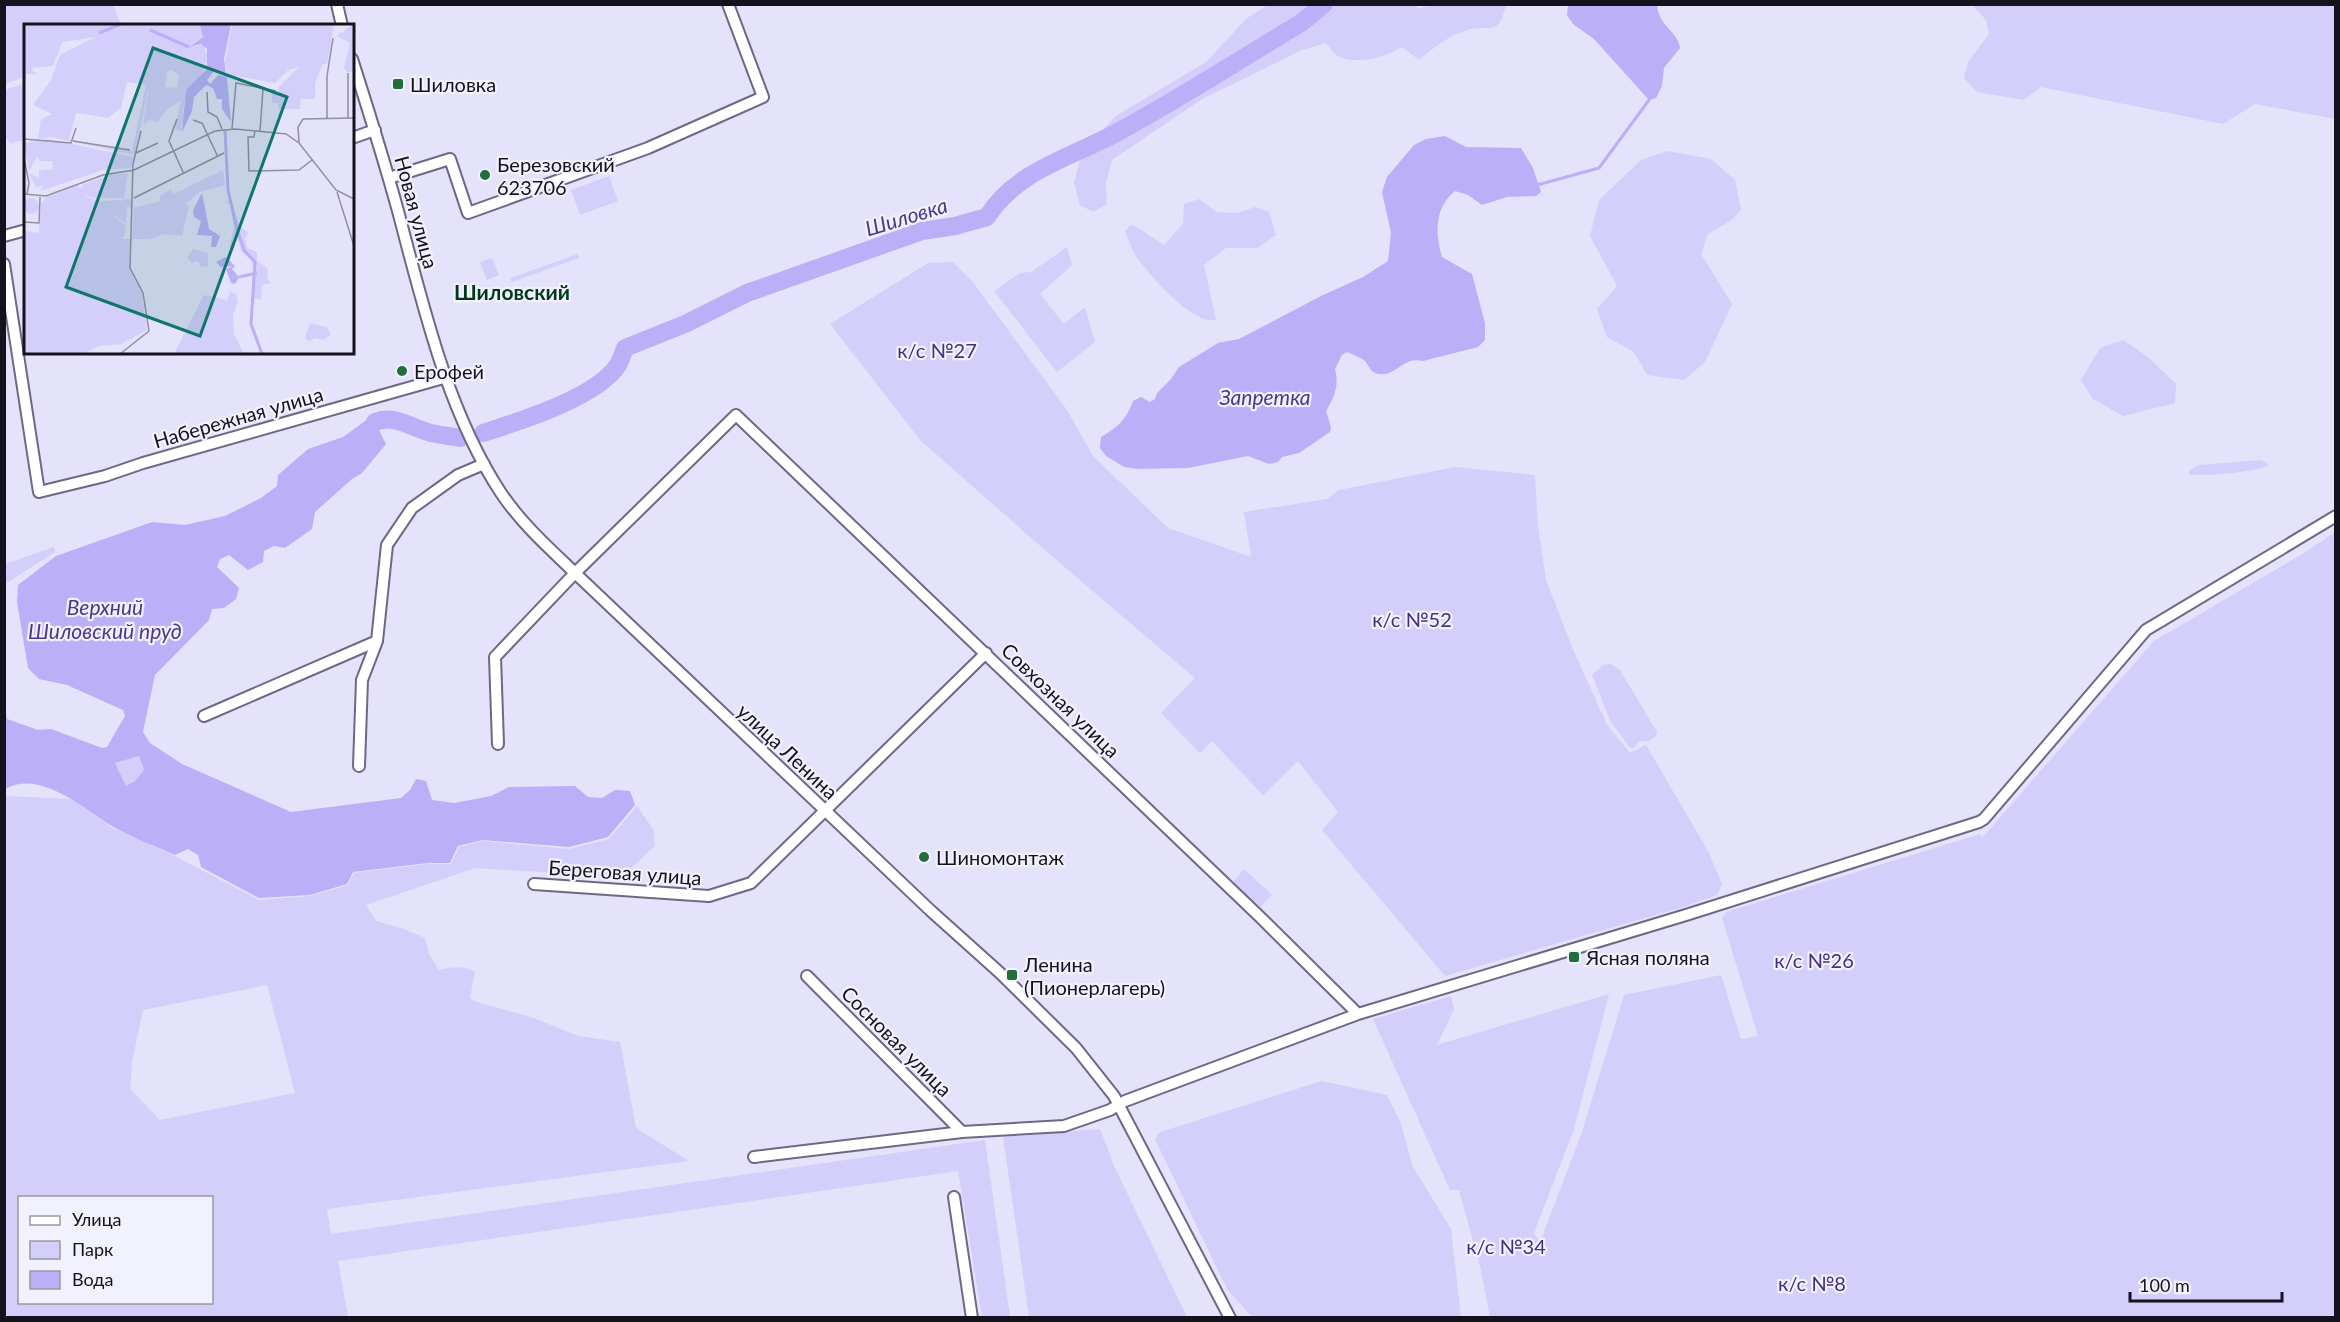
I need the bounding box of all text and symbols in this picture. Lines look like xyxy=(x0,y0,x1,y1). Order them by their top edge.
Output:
inset map xyxy=(24,24,354,354)
place label: Шиловка xyxy=(410,72,496,96)
marker: Шиловка xyxy=(391,77,405,91)
place label: Березовский 623706 xyxy=(497,152,615,199)
street label: Новая улица xyxy=(390,153,444,271)
marker: Березовский 623706 xyxy=(478,168,492,182)
water label: Шиловка xyxy=(862,192,950,240)
district label: Шиловский xyxy=(454,279,570,304)
park label: к/с №27 xyxy=(897,338,977,362)
place label: Ерофей xyxy=(414,359,484,383)
marker: Ерофей xyxy=(395,364,409,378)
street label: Набережная улица xyxy=(150,381,326,453)
water label: Запретка xyxy=(1218,384,1311,409)
water label: Верхний Шиловский пруд xyxy=(28,594,182,643)
park label: к/с №52 xyxy=(1372,607,1452,631)
street label: Совхозная улица xyxy=(997,638,1125,762)
street label: улица Ленина xyxy=(733,698,843,804)
place label: Шиномонтаж xyxy=(936,845,1064,869)
marker: Шиномонтаж xyxy=(917,850,931,864)
street label: Береговая улица xyxy=(548,855,702,889)
place label: Ясная поляна xyxy=(1585,945,1710,969)
park label: к/с №26 xyxy=(1774,948,1854,972)
marker: Ясная поляна xyxy=(1567,950,1581,964)
place label: Ленина (Пионерлагерь) xyxy=(1023,952,1165,999)
marker: Ленина (Пионерлагерь) xyxy=(1005,968,1019,982)
street label: Сосновая улица xyxy=(837,981,957,1101)
legend xyxy=(18,1196,213,1304)
text: Улица xyxy=(72,1208,122,1230)
park label: к/с №34 xyxy=(1466,1234,1546,1258)
text: Парк xyxy=(72,1238,114,1260)
scale bar xyxy=(2130,1265,2282,1303)
text: Вода xyxy=(72,1268,113,1290)
park label: к/с №8 xyxy=(1778,1271,1846,1295)
text: 100 m xyxy=(2139,1274,2190,1296)

